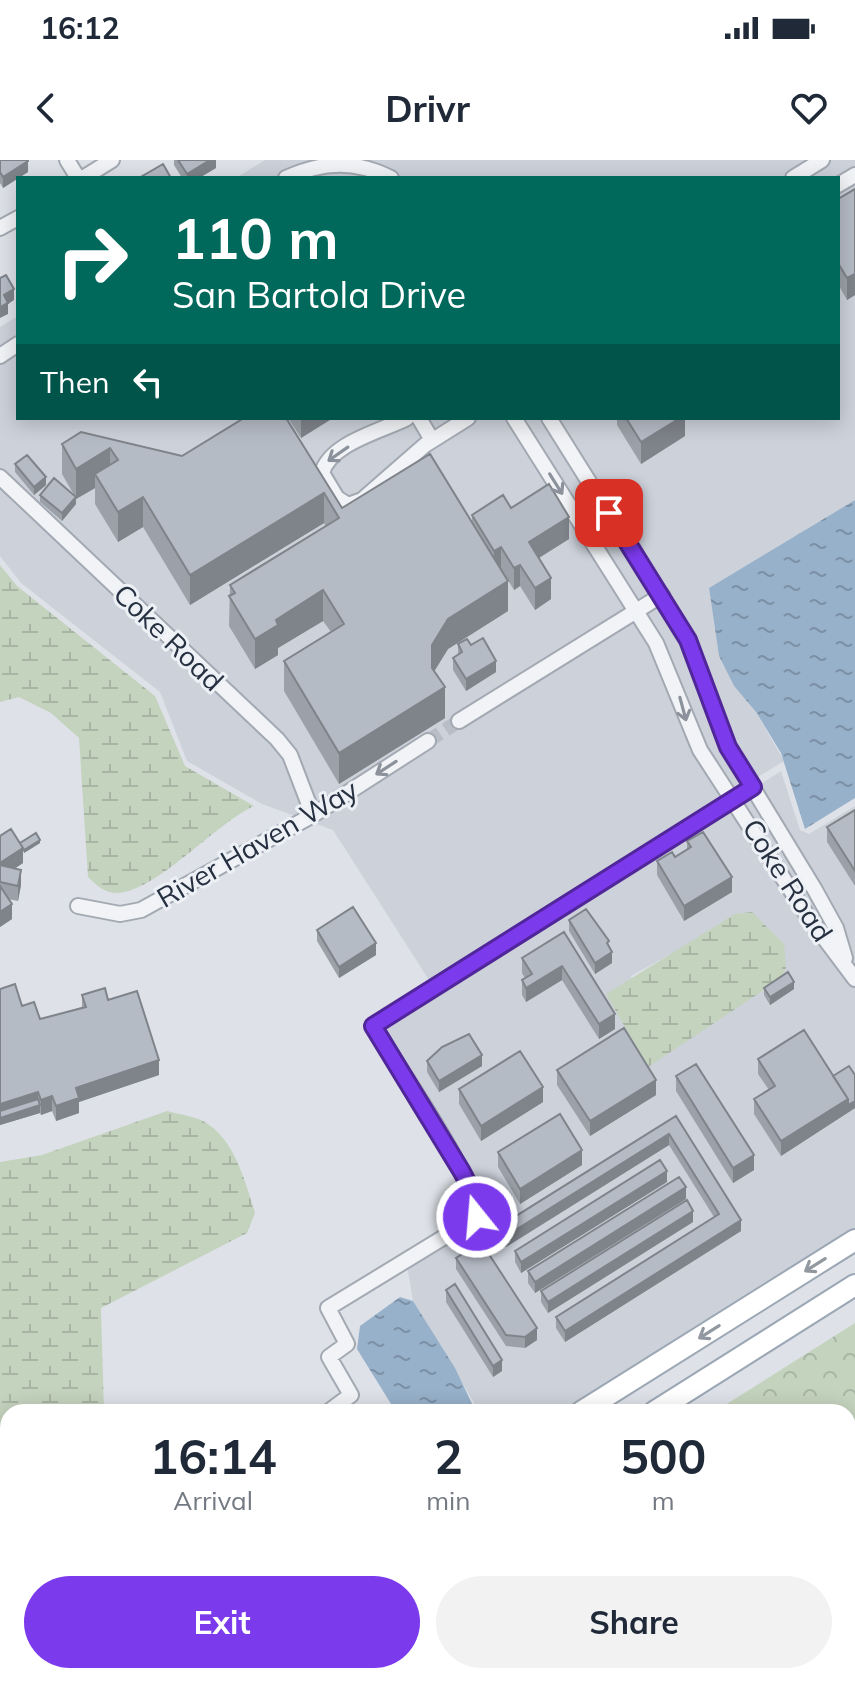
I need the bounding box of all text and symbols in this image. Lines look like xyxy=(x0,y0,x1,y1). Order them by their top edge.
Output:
text: 16:12 xyxy=(40,9,119,47)
icon: back xyxy=(24,86,68,130)
text: Drivr xyxy=(385,86,470,131)
icon: heart xyxy=(787,86,831,130)
text: 110 m xyxy=(172,203,339,273)
icon: right xyxy=(40,208,144,312)
text: San Bartola Drive xyxy=(172,272,466,317)
icon: left xyxy=(126,360,170,404)
text: Then xyxy=(40,363,110,401)
one-way arrow xyxy=(327,446,349,462)
one-way arrow xyxy=(548,472,564,495)
pin xyxy=(575,479,643,547)
icon: arrive xyxy=(587,491,631,535)
street label: Coke Road xyxy=(107,576,231,698)
one-way arrow xyxy=(676,696,691,722)
one-way arrow xyxy=(376,759,398,776)
street label: River Haven Way xyxy=(150,771,364,915)
street label: Coke Road xyxy=(735,812,841,948)
position arrow xyxy=(435,1175,519,1259)
one-way arrow xyxy=(804,1258,827,1274)
one-way arrow xyxy=(698,1324,720,1341)
text: 16:14 xyxy=(150,1426,277,1486)
text: 2 xyxy=(434,1426,463,1486)
text: 500 xyxy=(620,1426,706,1486)
text: Arrival xyxy=(173,1484,253,1517)
text: min xyxy=(426,1484,470,1517)
text: m xyxy=(652,1484,675,1517)
button: Exit xyxy=(24,1576,420,1668)
button: Share xyxy=(436,1576,832,1668)

